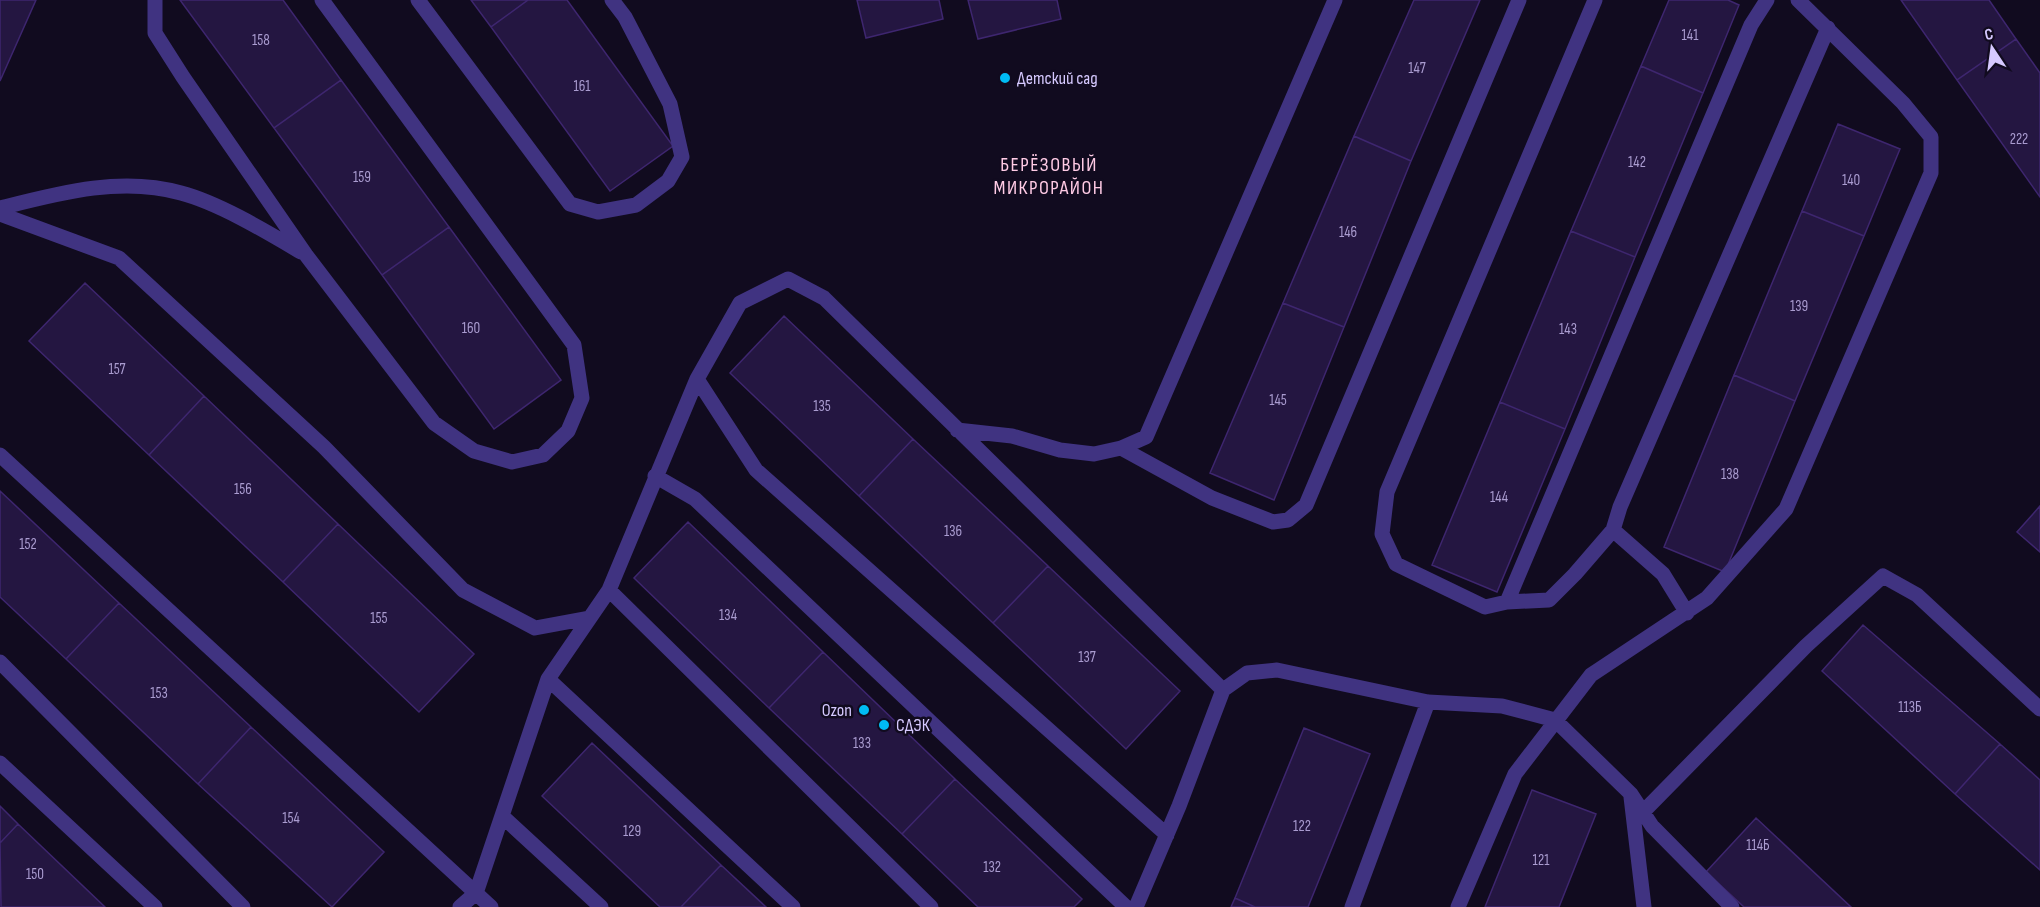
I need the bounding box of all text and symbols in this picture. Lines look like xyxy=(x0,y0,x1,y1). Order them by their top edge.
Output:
north arrow xyxy=(1962,18,2022,78)
text: С xyxy=(1983,25,1995,45)
house number: 141 xyxy=(1682,26,1699,45)
house number: 158 xyxy=(252,31,270,50)
house number: 147 xyxy=(1408,59,1426,78)
place label: Детский сад xyxy=(1017,68,1098,89)
marker: Детский сад xyxy=(998,71,1012,85)
house number: 161 xyxy=(573,77,591,96)
house number: 222 xyxy=(2010,130,2028,149)
district label: БЕРЁЗОВЫЙ МИКРОРАЙОН xyxy=(994,153,1104,200)
house number: 142 xyxy=(1628,153,1646,172)
house number: 159 xyxy=(353,168,371,187)
house number: 140 xyxy=(1842,171,1860,190)
house number: 146 xyxy=(1339,223,1357,242)
house number: 139 xyxy=(1790,297,1808,316)
house number: 160 xyxy=(462,319,480,338)
house number: 143 xyxy=(1559,320,1577,339)
house number: 157 xyxy=(108,360,126,379)
house number: 145 xyxy=(1269,391,1287,410)
house number: 135 xyxy=(813,397,831,416)
house number: 138 xyxy=(1721,465,1739,484)
house number: 156 xyxy=(234,480,252,499)
house number: 144 xyxy=(1490,488,1508,507)
house number: 136 xyxy=(944,522,962,541)
house number: 152 xyxy=(19,535,37,554)
house number: 134 xyxy=(719,606,737,625)
house number: 155 xyxy=(370,609,388,628)
house number: 137 xyxy=(1078,648,1096,667)
house number: 153 xyxy=(150,684,168,703)
house number: 113Б xyxy=(1898,698,1922,717)
place label: Ozon xyxy=(822,700,852,721)
marker: Ozon xyxy=(857,703,871,717)
place label: СДЭК xyxy=(896,715,931,736)
marker: СДЭК xyxy=(877,718,891,732)
house number: 133 xyxy=(853,734,871,753)
house number: 154 xyxy=(282,809,300,828)
house number: 122 xyxy=(1293,817,1311,836)
house number: 129 xyxy=(623,822,641,841)
house number: 114Б xyxy=(1746,836,1770,855)
house number: 121 xyxy=(1533,851,1550,870)
house number: 132 xyxy=(983,858,1001,877)
house number: 150 xyxy=(26,865,44,884)

